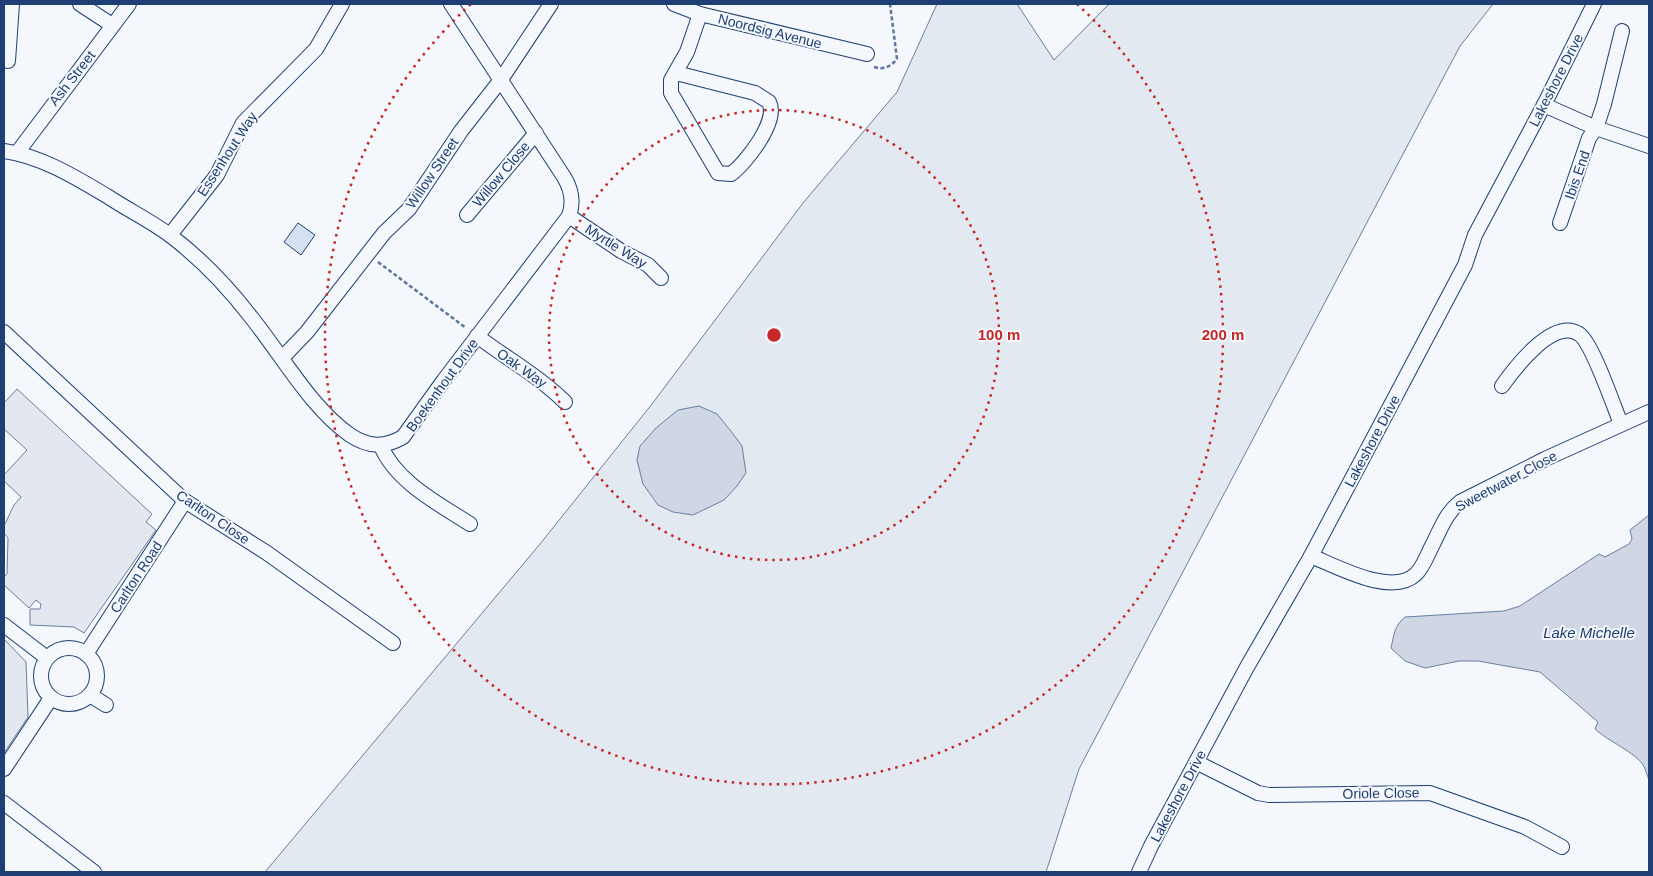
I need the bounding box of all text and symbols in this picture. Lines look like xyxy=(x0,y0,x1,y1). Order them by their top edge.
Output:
street label: Noordsig Avenue xyxy=(716,10,824,52)
street label: Lakeshore Drive xyxy=(1526,31,1586,129)
street label: Ash Street xyxy=(46,47,98,109)
street label: Essenhout Way xyxy=(194,109,260,199)
street label: Willow Street xyxy=(403,135,462,211)
street label: Willow Close xyxy=(469,138,533,210)
street label: Ibis End xyxy=(1561,148,1593,202)
street label: Myrtle Way xyxy=(582,221,650,271)
centre of rings xyxy=(765,326,783,344)
text: 100 m xyxy=(978,326,1020,343)
text: 200 m xyxy=(1202,326,1244,343)
street label: Boekenhout Drive xyxy=(403,335,481,435)
street label: Oak Way xyxy=(494,345,550,391)
street label: Lakeshore Drive xyxy=(1341,392,1403,490)
street label: Sweetwater Close xyxy=(1452,447,1560,515)
street label: Carlton Close xyxy=(173,487,253,547)
street label: Carlton Road xyxy=(107,538,165,616)
water label: Lake Michelle xyxy=(1543,624,1635,641)
street label: Lakeshore Drive xyxy=(1147,747,1209,845)
street label: Oriole Close xyxy=(1342,784,1420,802)

